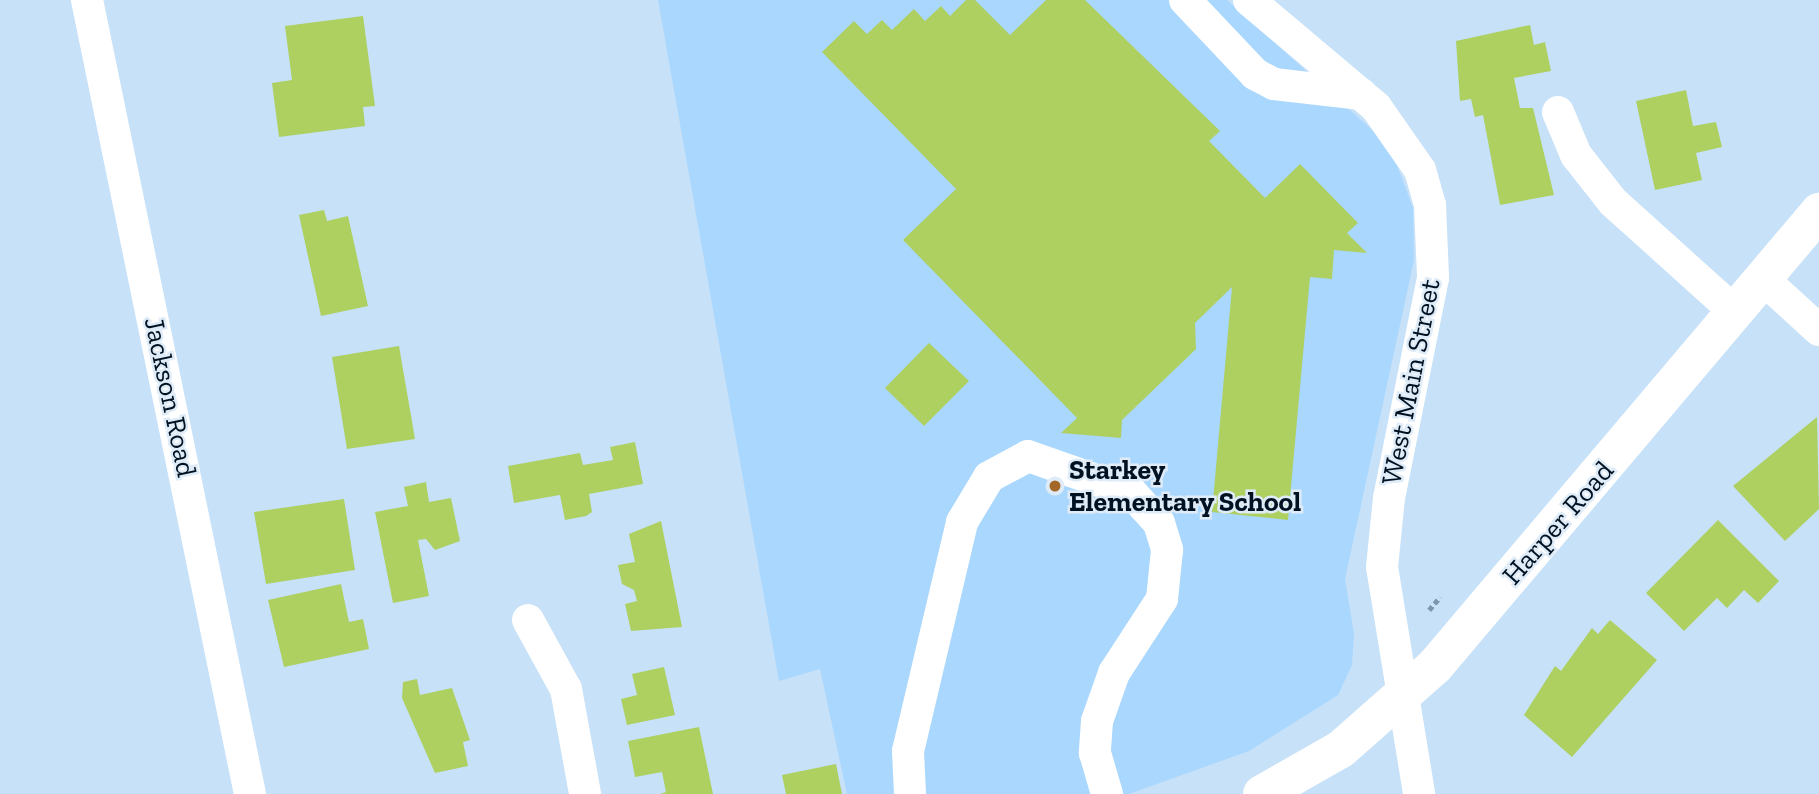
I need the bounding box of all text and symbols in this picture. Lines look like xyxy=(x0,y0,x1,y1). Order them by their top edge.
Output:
street label: West Main Street xyxy=(1375,276,1447,488)
street label: Jackson Road xyxy=(137,314,203,480)
place label: Starkey Elementary School xyxy=(1069,453,1302,519)
street label: Harper Road xyxy=(1495,454,1621,592)
marker: Starkey Elementary School xyxy=(1047,478,1063,494)

